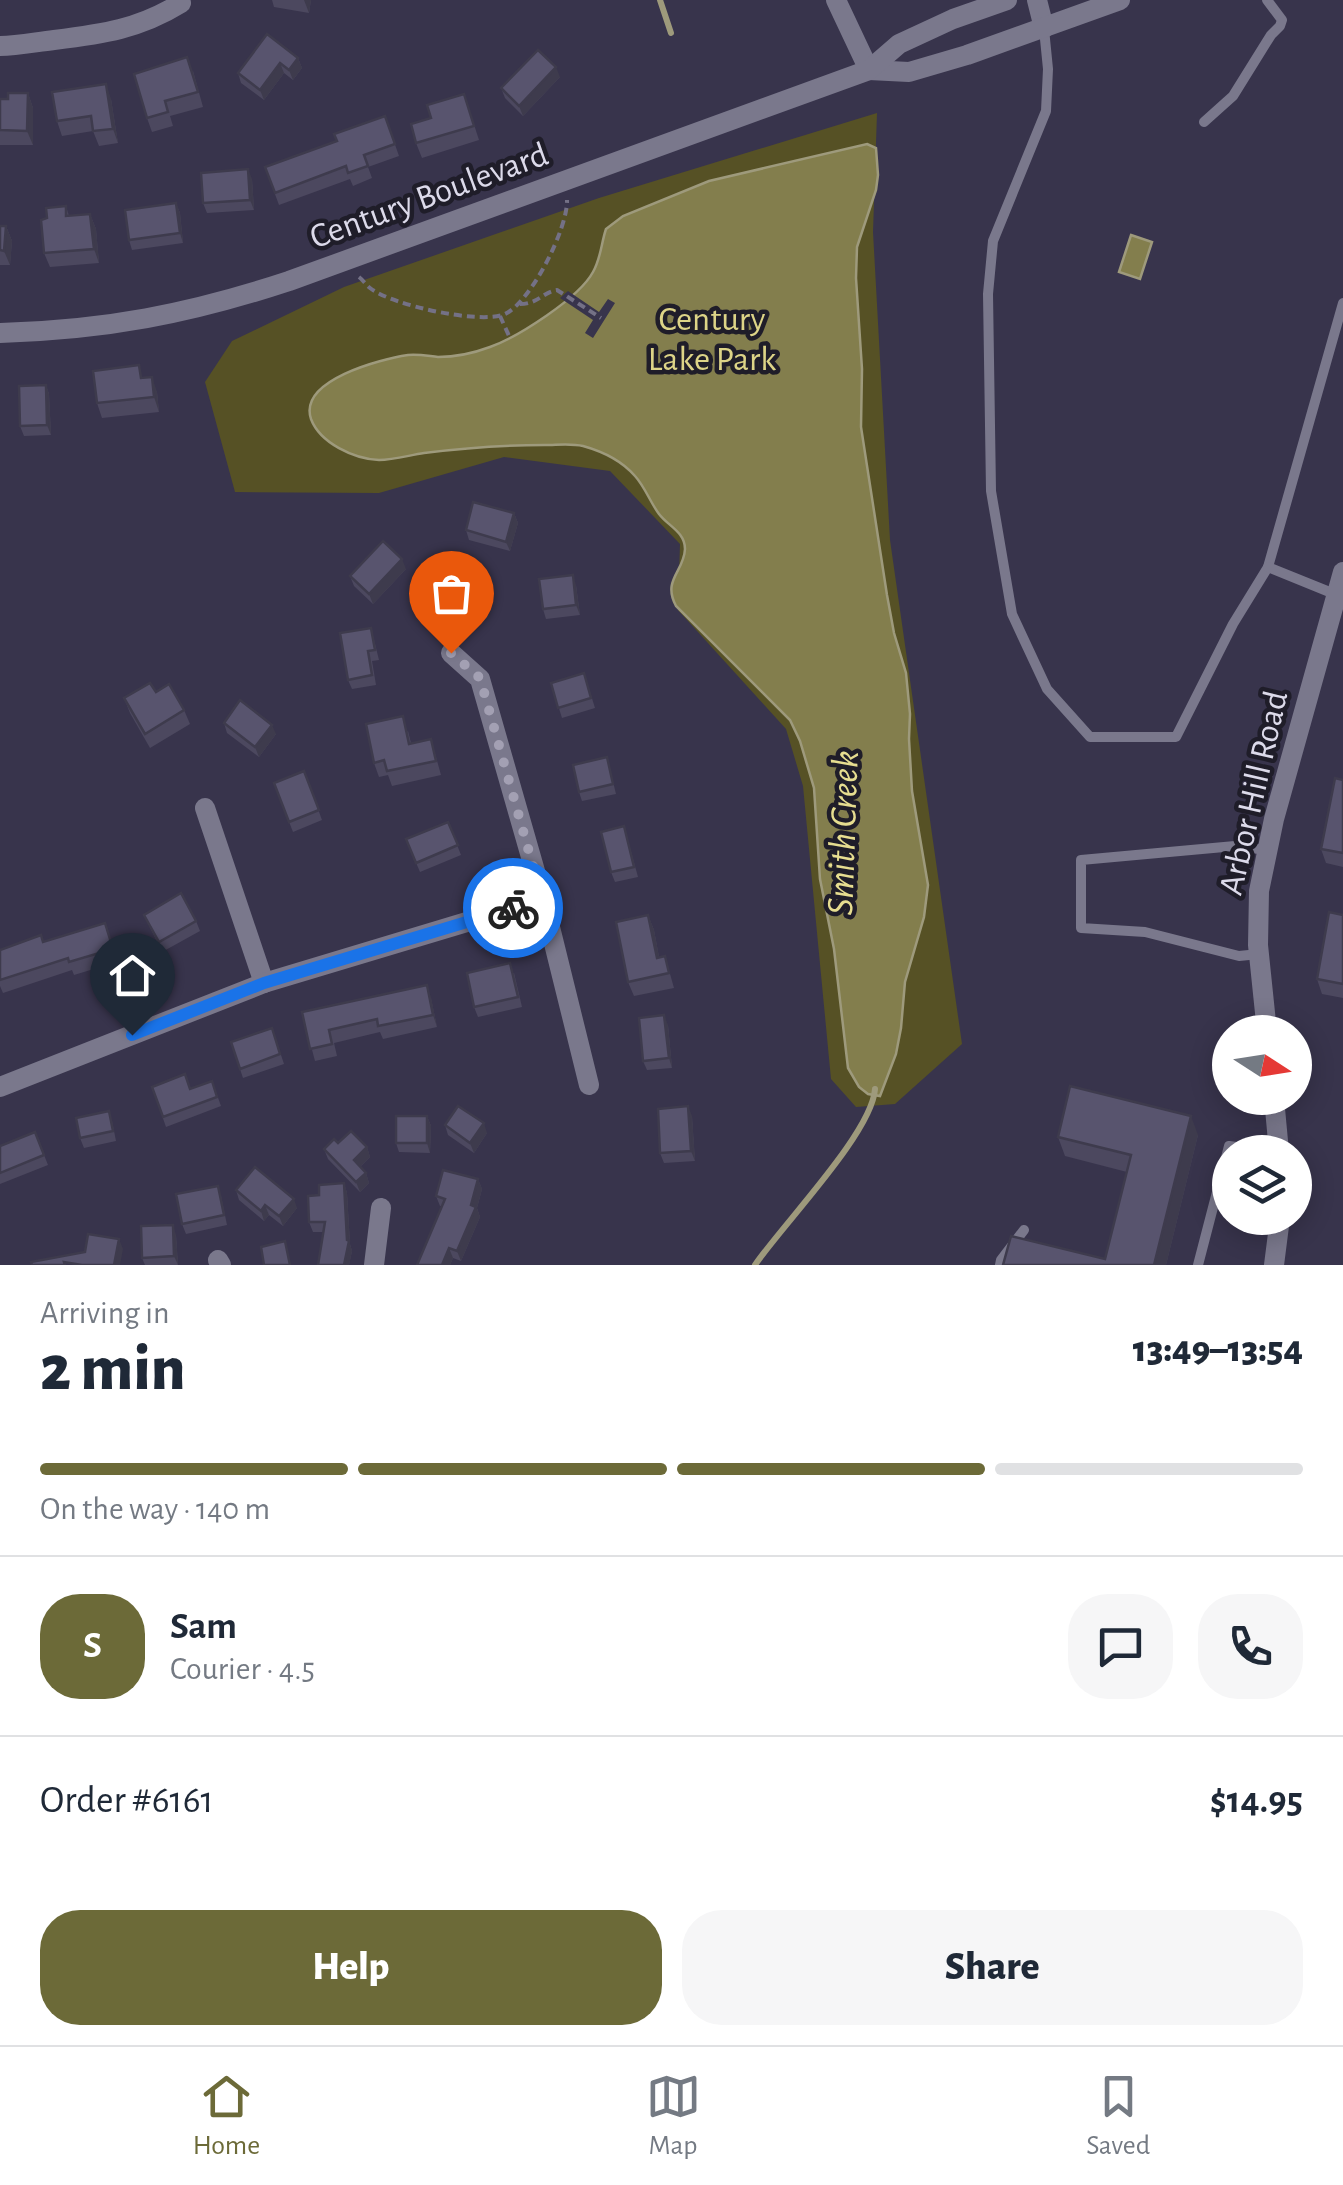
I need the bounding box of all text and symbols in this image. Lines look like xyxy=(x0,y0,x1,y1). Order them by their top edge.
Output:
street label: Century Boulevard xyxy=(305,137,553,255)
park label: Century Lake Park xyxy=(648,302,776,377)
pin xyxy=(409,551,494,654)
icon: bag xyxy=(424,566,479,621)
street label: Arbor Hill Road xyxy=(1214,688,1294,898)
water label: Smith Creek xyxy=(822,750,866,916)
courier xyxy=(463,858,563,958)
icon: bike xyxy=(486,881,541,936)
pin xyxy=(90,933,175,1036)
icon: home xyxy=(105,948,160,1003)
north arrow xyxy=(1212,1015,1312,1115)
map controls xyxy=(1212,1015,1312,1235)
button: layers xyxy=(1212,1135,1312,1235)
text: Arriving in xyxy=(40,1297,169,1329)
text: 13:49–13:54 xyxy=(1133,1331,1303,1369)
text: 2 min xyxy=(40,1337,186,1402)
text: On the way · 140 m xyxy=(40,1493,270,1525)
button: chat xyxy=(1068,1594,1173,1699)
button: phone xyxy=(1198,1594,1303,1699)
text: Sam xyxy=(170,1608,237,1646)
text: S xyxy=(83,1627,102,1665)
text: Courier · 4.5 xyxy=(170,1653,315,1685)
text: Order #6161 xyxy=(40,1782,214,1820)
text: $14.95 xyxy=(1210,1782,1303,1820)
button: Help xyxy=(40,1910,662,2025)
button: Share xyxy=(682,1910,1303,2025)
tab: Home xyxy=(193,2069,260,2163)
tab: Map xyxy=(646,2069,701,2163)
tab: Saved xyxy=(1086,2069,1150,2163)

